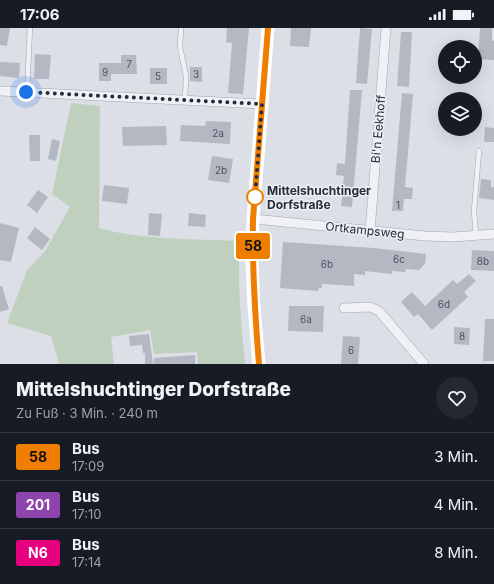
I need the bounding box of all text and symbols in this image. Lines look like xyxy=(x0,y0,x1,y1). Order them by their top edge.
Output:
text: 17:06 xyxy=(20,5,60,24)
map controls xyxy=(438,40,482,136)
button: locate xyxy=(438,40,482,84)
house number: 7 xyxy=(126,58,132,70)
house number: 9 xyxy=(102,66,108,78)
house number: 3 xyxy=(193,68,199,80)
house number: 5 xyxy=(155,70,161,82)
your location xyxy=(16,82,36,102)
button: layers xyxy=(438,92,482,136)
street label: Bi'n Eekhoff xyxy=(368,94,388,164)
house number: 2a xyxy=(212,127,224,139)
house number: 2b xyxy=(215,164,227,176)
place label: Mittelshuchtinger Dorfstraße xyxy=(267,183,371,212)
marker: Mittelshuchtinger Dorfstraße xyxy=(246,188,264,206)
house number: 1 xyxy=(396,199,400,211)
street label: Ortkampsweg xyxy=(325,218,405,242)
line badge: 58 xyxy=(235,233,271,259)
text: 58 xyxy=(244,237,262,254)
house number: 6c xyxy=(393,253,405,265)
house number: 8b xyxy=(477,255,489,267)
house number: 6b xyxy=(321,258,333,270)
house number: 6d xyxy=(438,298,450,310)
house number: 6a xyxy=(300,313,312,325)
house number: 8 xyxy=(459,330,465,342)
house number: 6 xyxy=(348,344,354,356)
button: heart xyxy=(436,377,478,419)
text: Mittelshuchtinger Dorfstraße xyxy=(16,378,291,401)
text: Zu Fuß · 3 Min. · 240 m xyxy=(16,405,158,421)
text: Bus xyxy=(72,439,100,458)
text: 3 Min. xyxy=(434,447,478,466)
text: 58 xyxy=(29,448,47,465)
text: 17:09 xyxy=(72,458,104,474)
text: Bus xyxy=(72,487,100,506)
text: 4 Min. xyxy=(434,495,478,514)
text: 201 xyxy=(26,496,50,513)
text: 17:10 xyxy=(72,506,101,522)
text: Bus xyxy=(72,535,100,554)
text: 8 Min. xyxy=(434,543,478,562)
text: N6 xyxy=(28,544,48,561)
text: 17:14 xyxy=(72,554,102,570)

